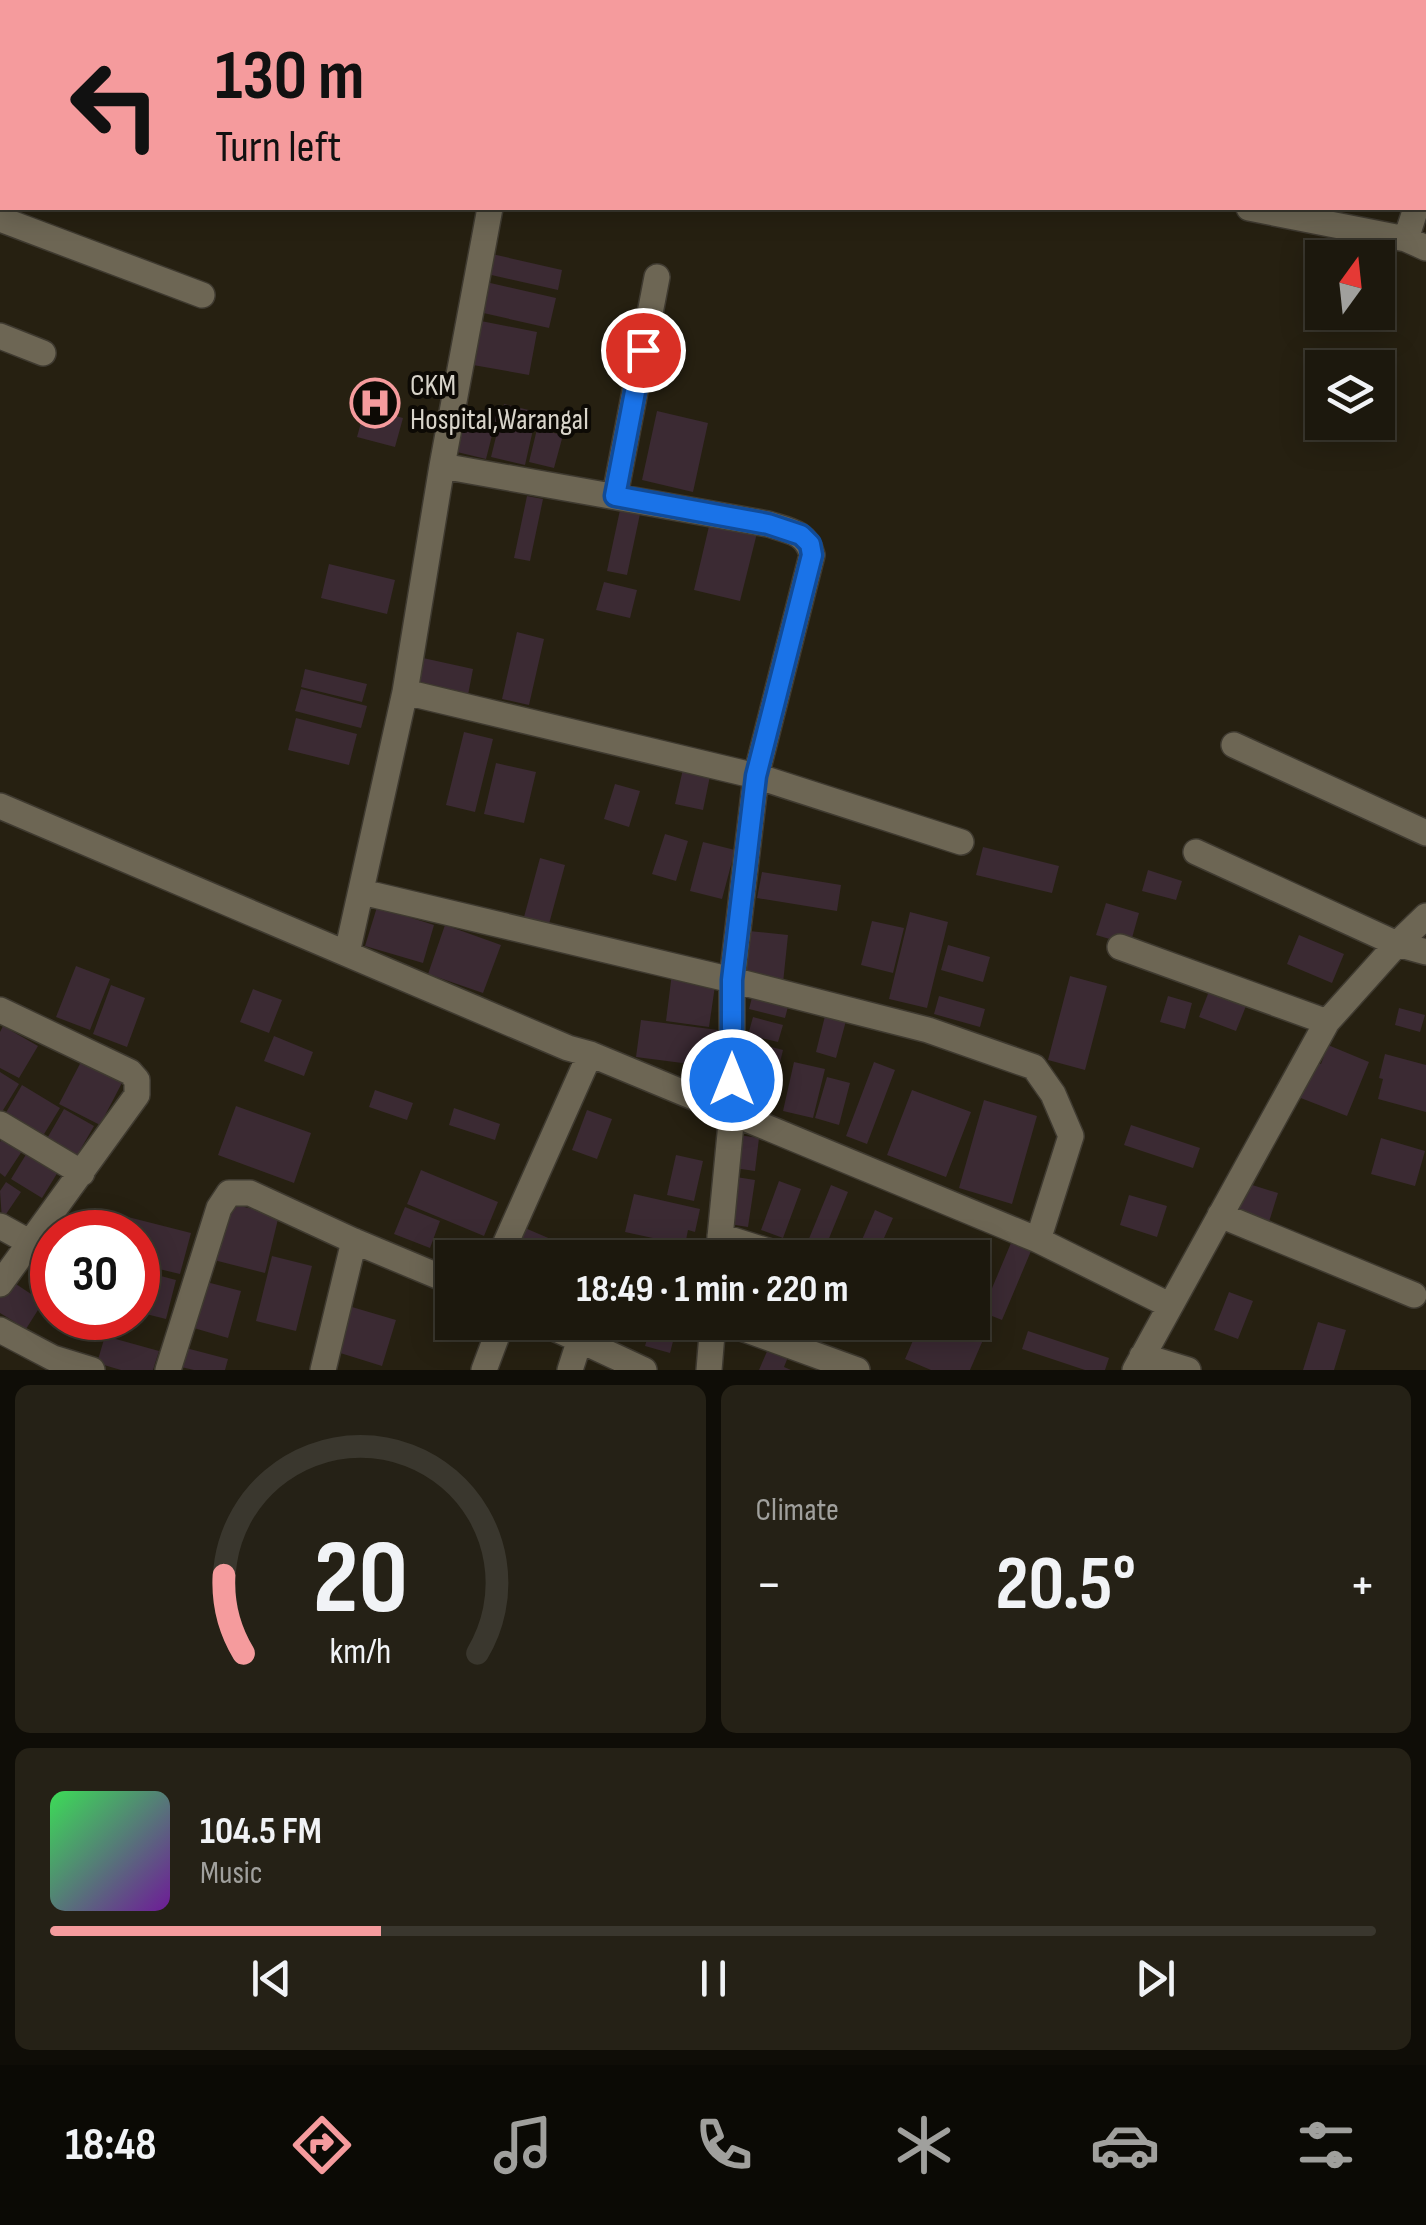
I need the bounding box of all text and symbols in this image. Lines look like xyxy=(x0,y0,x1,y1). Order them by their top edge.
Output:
text: 130 m xyxy=(215,35,364,119)
icon: left xyxy=(50,40,180,170)
text: Turn left xyxy=(215,120,341,175)
north arrow xyxy=(1305,240,1395,330)
map controls xyxy=(1305,240,1395,440)
pin xyxy=(601,308,686,393)
icon: arrive xyxy=(616,323,671,378)
button: layers xyxy=(1305,350,1395,440)
place label: CKM Hospital,Warangal xyxy=(410,368,589,438)
hospital icon: CKM Hospital,Warangal xyxy=(349,377,401,429)
position arrow xyxy=(680,1028,784,1132)
speed limit sign: 30 xyxy=(30,1210,160,1340)
text: 18:49 · 1 min · 220 m xyxy=(576,1267,849,1312)
text: Climate xyxy=(756,1491,839,1530)
text: 20 xyxy=(313,1517,408,1642)
text: 20.5° xyxy=(996,1540,1136,1631)
text: − xyxy=(756,1552,782,1619)
text: + xyxy=(1349,1552,1376,1619)
text: km/h xyxy=(329,1631,391,1674)
text: 104.5 FM xyxy=(200,1809,322,1854)
text: Music xyxy=(200,1854,263,1893)
icon: previous xyxy=(244,1951,299,2006)
icon: pause xyxy=(686,1951,741,2006)
icon: next xyxy=(1128,1951,1183,2006)
icon: directions xyxy=(287,2110,357,2180)
icon: music xyxy=(488,2110,558,2180)
icon: phone xyxy=(689,2110,759,2180)
icon: climate xyxy=(889,2110,959,2180)
icon: car xyxy=(1090,2110,1160,2180)
icon: filters xyxy=(1291,2110,1361,2180)
text: 18:48 xyxy=(65,2118,157,2173)

